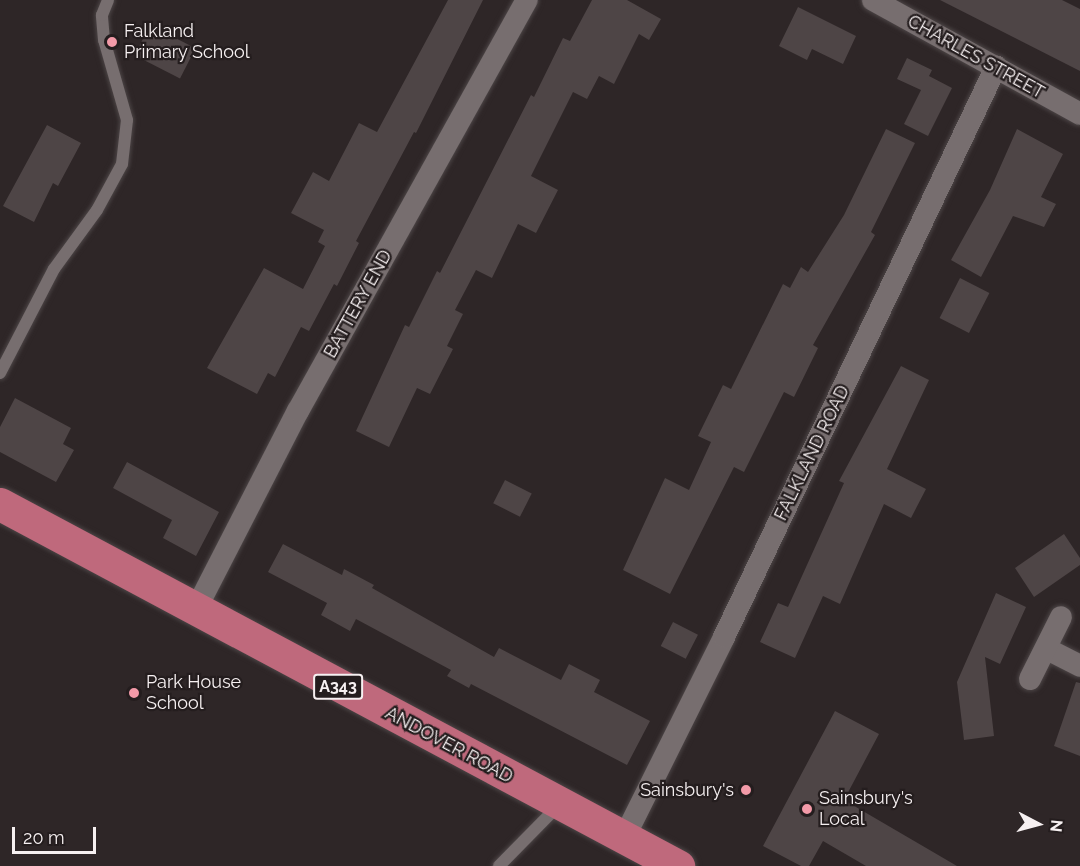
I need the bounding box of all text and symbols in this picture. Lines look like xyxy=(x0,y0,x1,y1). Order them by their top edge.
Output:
street label: CHARLES STREET xyxy=(904,10,1048,104)
place label: Falkland Primary School xyxy=(124,21,250,63)
marker: Falkland Primary School xyxy=(105,35,119,49)
street label: BATTERY END xyxy=(319,246,397,362)
street label: FALKLAND ROAD xyxy=(770,382,854,524)
place label: Park House School xyxy=(146,672,241,714)
road number: A343 xyxy=(312,674,364,700)
marker: Park House School xyxy=(127,686,141,700)
street label: ANDOVER ROAD xyxy=(382,702,516,788)
place label: Sainsbury's xyxy=(640,779,734,801)
marker: Sainsbury's xyxy=(739,783,753,797)
place label: Sainsbury's Local xyxy=(819,788,913,830)
north arrow xyxy=(1008,794,1068,854)
marker: Sainsbury's Local xyxy=(800,802,814,816)
scale bar xyxy=(15,815,99,853)
text: N xyxy=(1046,819,1066,833)
text: 20 m xyxy=(23,827,65,848)

